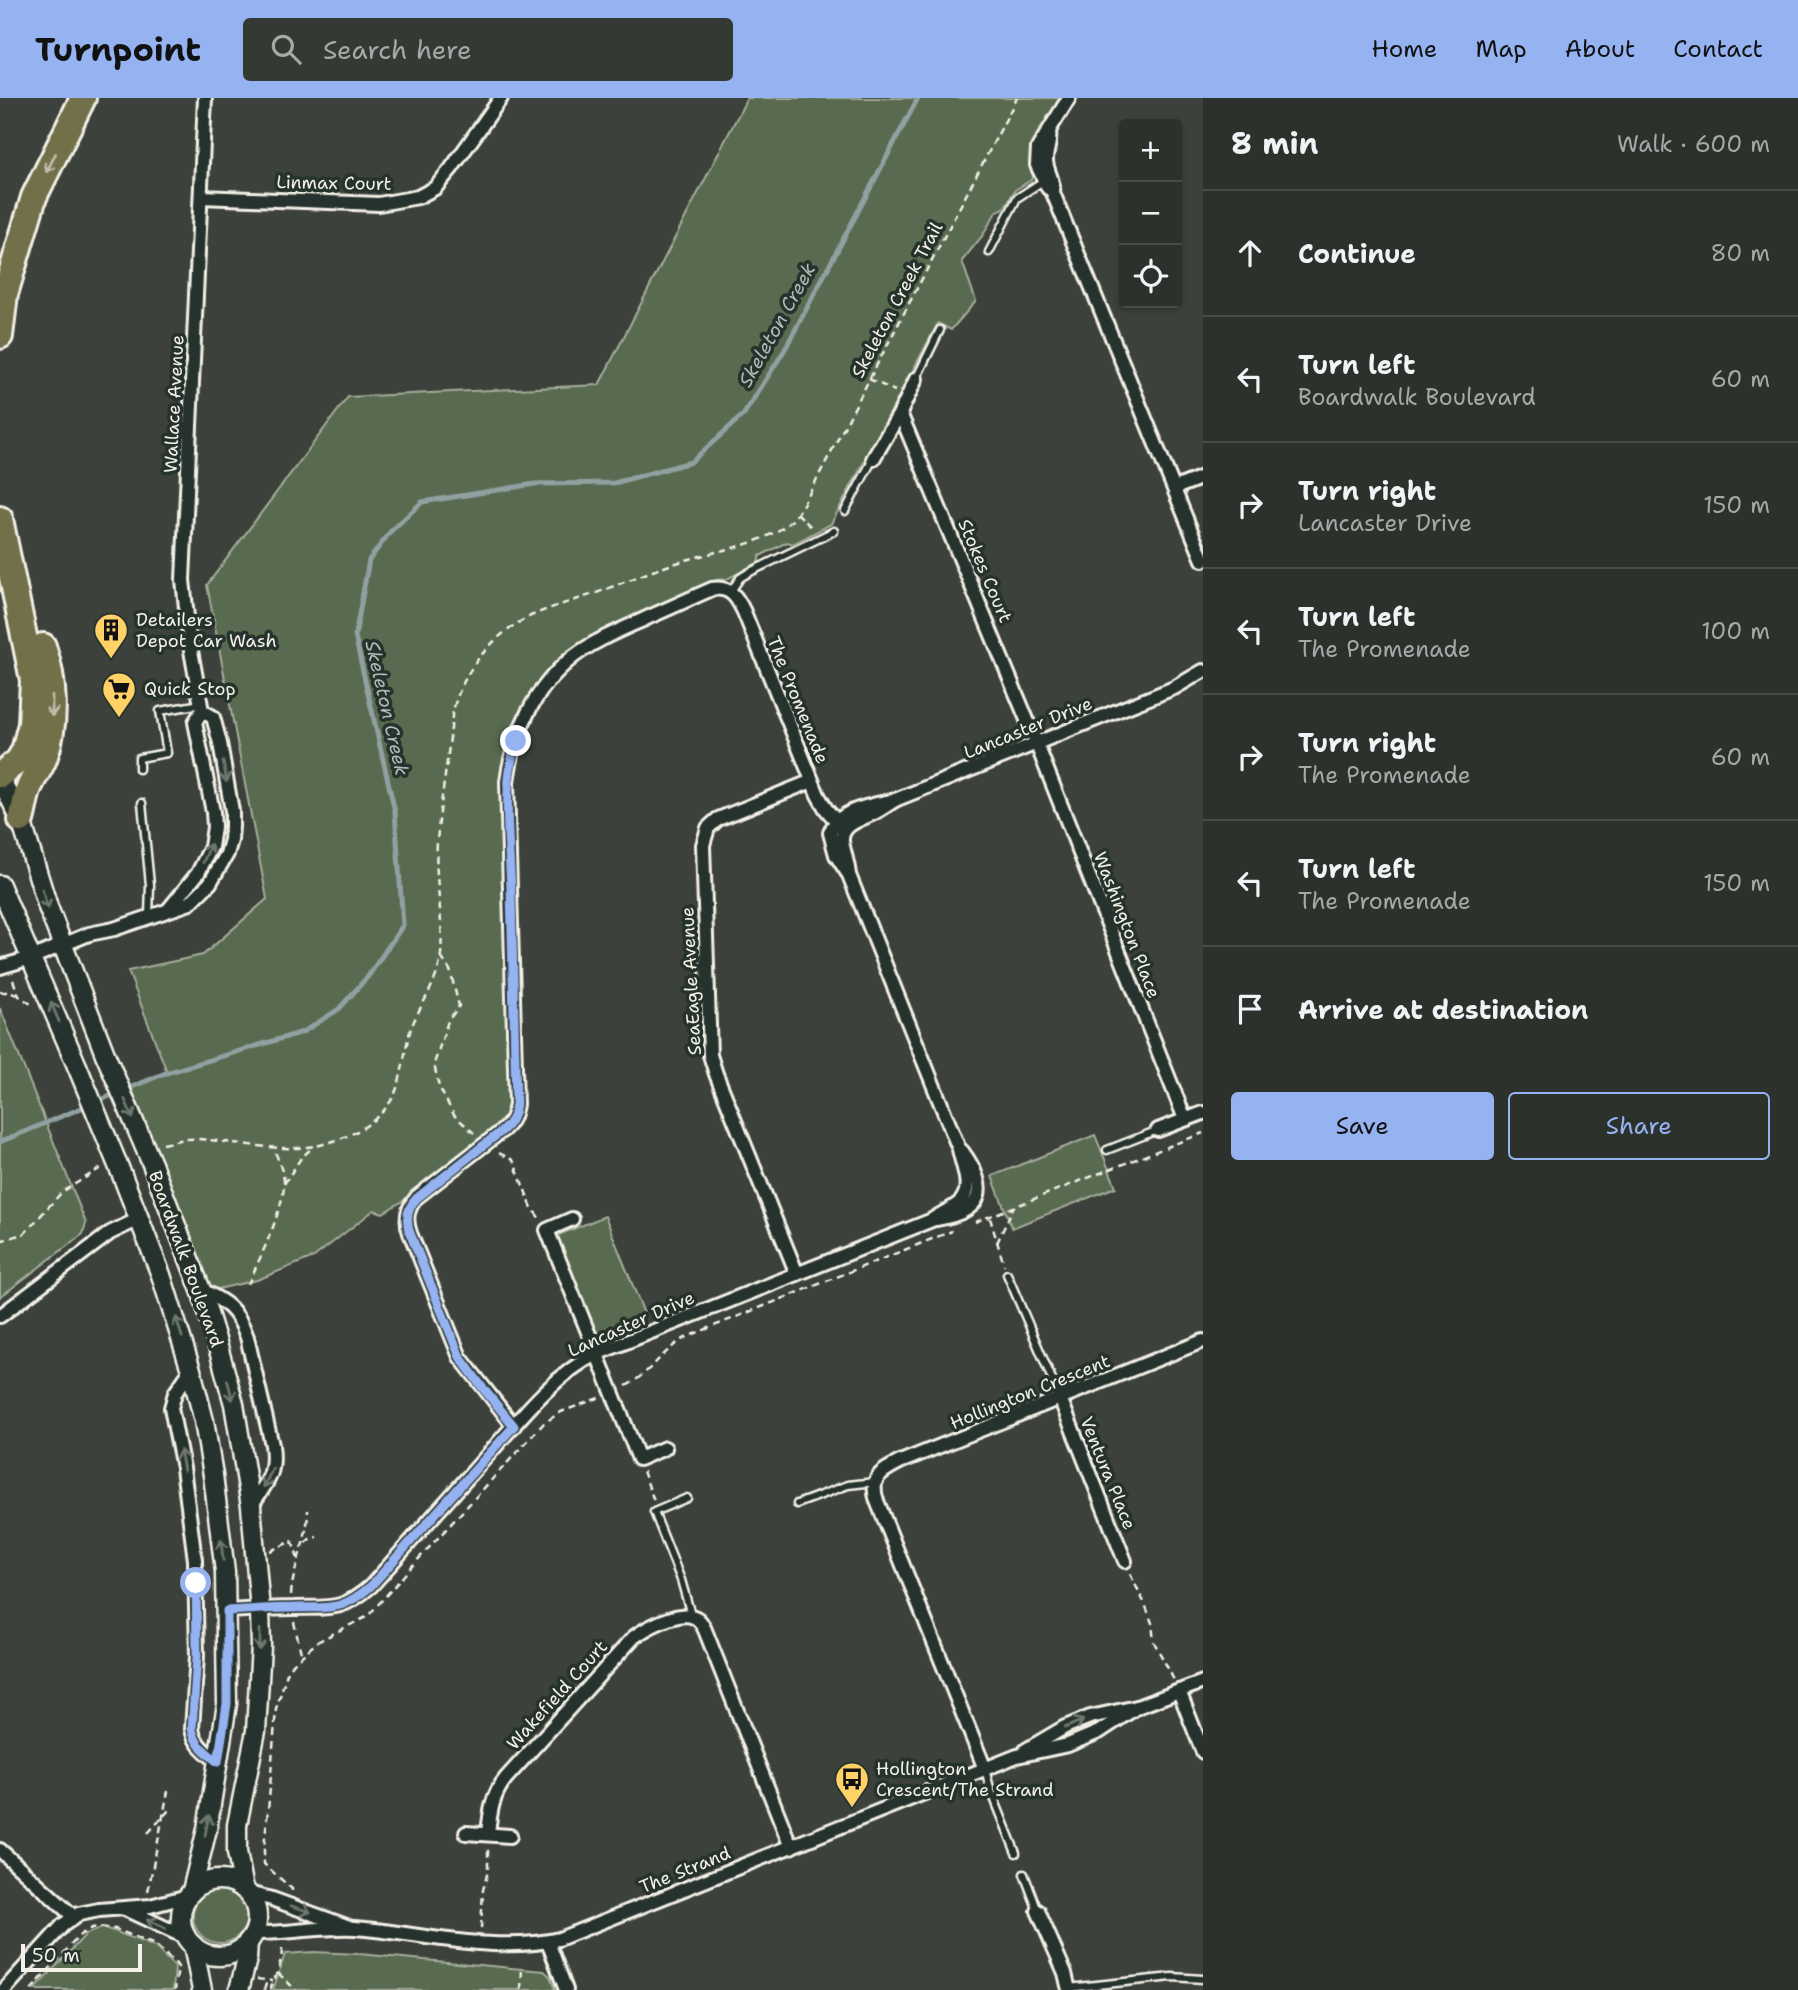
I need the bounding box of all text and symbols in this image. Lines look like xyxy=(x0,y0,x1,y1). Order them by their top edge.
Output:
search box xyxy=(243,18,733,81)
text: Turnpoint xyxy=(35,27,201,72)
icon: search xyxy=(267,30,305,68)
text: Search here xyxy=(323,32,472,67)
text: Home xyxy=(1371,33,1437,65)
text: Map xyxy=(1475,33,1527,65)
text: About xyxy=(1565,33,1635,65)
text: Contact xyxy=(1673,33,1763,65)
map controls xyxy=(1119,119,1182,308)
button: + xyxy=(1119,119,1182,182)
text: 8 min xyxy=(1231,123,1318,164)
text: Walk · 600 m xyxy=(1617,129,1770,159)
one-way arrow xyxy=(44,152,57,173)
street label: Linmax Court xyxy=(276,170,392,196)
button: − xyxy=(1119,182,1182,245)
street label: Skeleton Creek Trail xyxy=(846,217,948,382)
icon: ahead xyxy=(1231,234,1269,272)
text: Continue xyxy=(1298,236,1416,271)
text: 80 m xyxy=(1711,238,1770,268)
button: locate xyxy=(1119,245,1182,308)
water label: Skeleton Creek xyxy=(733,259,821,391)
street label: Wallace Avenue xyxy=(158,334,190,474)
text: Turn left xyxy=(1298,347,1415,382)
icon: left xyxy=(1231,360,1269,398)
text: 60 m xyxy=(1711,364,1770,394)
text: Boardwalk Boulevard xyxy=(1298,382,1536,412)
text: Turn right xyxy=(1298,473,1436,508)
icon: right xyxy=(1231,486,1269,524)
text: 150 m xyxy=(1703,490,1770,520)
text: Lancaster Drive xyxy=(1298,508,1472,538)
street label: Stokes Court xyxy=(952,516,1018,627)
text: Turn left xyxy=(1298,599,1415,634)
place label: Detailers Depot Car Wash xyxy=(136,608,277,653)
building icon: Detailers Depot Car Wash xyxy=(92,611,130,660)
icon: left xyxy=(1231,612,1269,650)
text: 100 m xyxy=(1701,616,1770,646)
street label: The Promenade xyxy=(762,633,834,767)
text: The Promenade xyxy=(1298,634,1471,664)
water label: Skeleton Creek xyxy=(359,638,415,778)
supermarket icon: Quick Stop xyxy=(100,670,138,719)
place label: Quick Stop xyxy=(144,677,236,701)
street label: Lancaster Drive xyxy=(960,691,1096,765)
one-way arrow xyxy=(45,694,59,717)
route end xyxy=(500,725,531,756)
text: Turn right xyxy=(1298,725,1436,760)
icon: right xyxy=(1231,738,1269,776)
text: 60 m xyxy=(1711,742,1770,772)
one-way arrow xyxy=(219,760,232,783)
text: The Promenade xyxy=(1298,760,1471,790)
one-way arrow xyxy=(202,843,215,864)
street label: Washington Place xyxy=(1088,848,1166,1002)
text: Turn left xyxy=(1298,851,1415,886)
icon: left xyxy=(1231,864,1269,902)
text: 150 m xyxy=(1703,868,1770,898)
text: The Promenade xyxy=(1298,886,1471,916)
one-way arrow xyxy=(40,887,53,909)
street label: SeaEagle Avenue xyxy=(675,906,707,1056)
icon: arrive xyxy=(1231,990,1269,1028)
text: Arrive at destination xyxy=(1298,992,1588,1027)
one-way arrow xyxy=(48,1001,61,1023)
button: Save xyxy=(1231,1092,1494,1160)
button: Share xyxy=(1508,1092,1770,1160)
one-way arrow xyxy=(123,1098,136,1119)
street label: Boardwalk Boulevard xyxy=(143,1167,229,1351)
street label: Lancaster Drive xyxy=(564,1285,698,1363)
one-way arrow xyxy=(171,1317,184,1339)
street label: Hollington Crescent xyxy=(947,1349,1114,1435)
one-way arrow xyxy=(225,1379,238,1401)
street label: Ventura Place xyxy=(1074,1413,1142,1533)
one-way arrow xyxy=(174,1449,188,1472)
one-way arrow xyxy=(260,1467,274,1488)
one-way arrow xyxy=(216,1539,229,1562)
route start xyxy=(180,1567,211,1598)
one-way arrow xyxy=(253,1628,267,1651)
street label: Wakefield Court xyxy=(501,1635,613,1755)
one-way arrow xyxy=(1062,1716,1084,1729)
place label: Hollington Crescent/The Strand xyxy=(876,1757,1054,1802)
bus stop icon: Hollington Crescent/The Strand xyxy=(833,1760,871,1809)
one-way arrow xyxy=(201,1814,214,1837)
street label: The Strand xyxy=(636,1841,734,1899)
one-way arrow xyxy=(290,1903,312,1916)
one-way arrow xyxy=(146,1917,167,1930)
scale bar xyxy=(21,1941,142,1973)
text: 50 m xyxy=(32,1943,80,1968)

